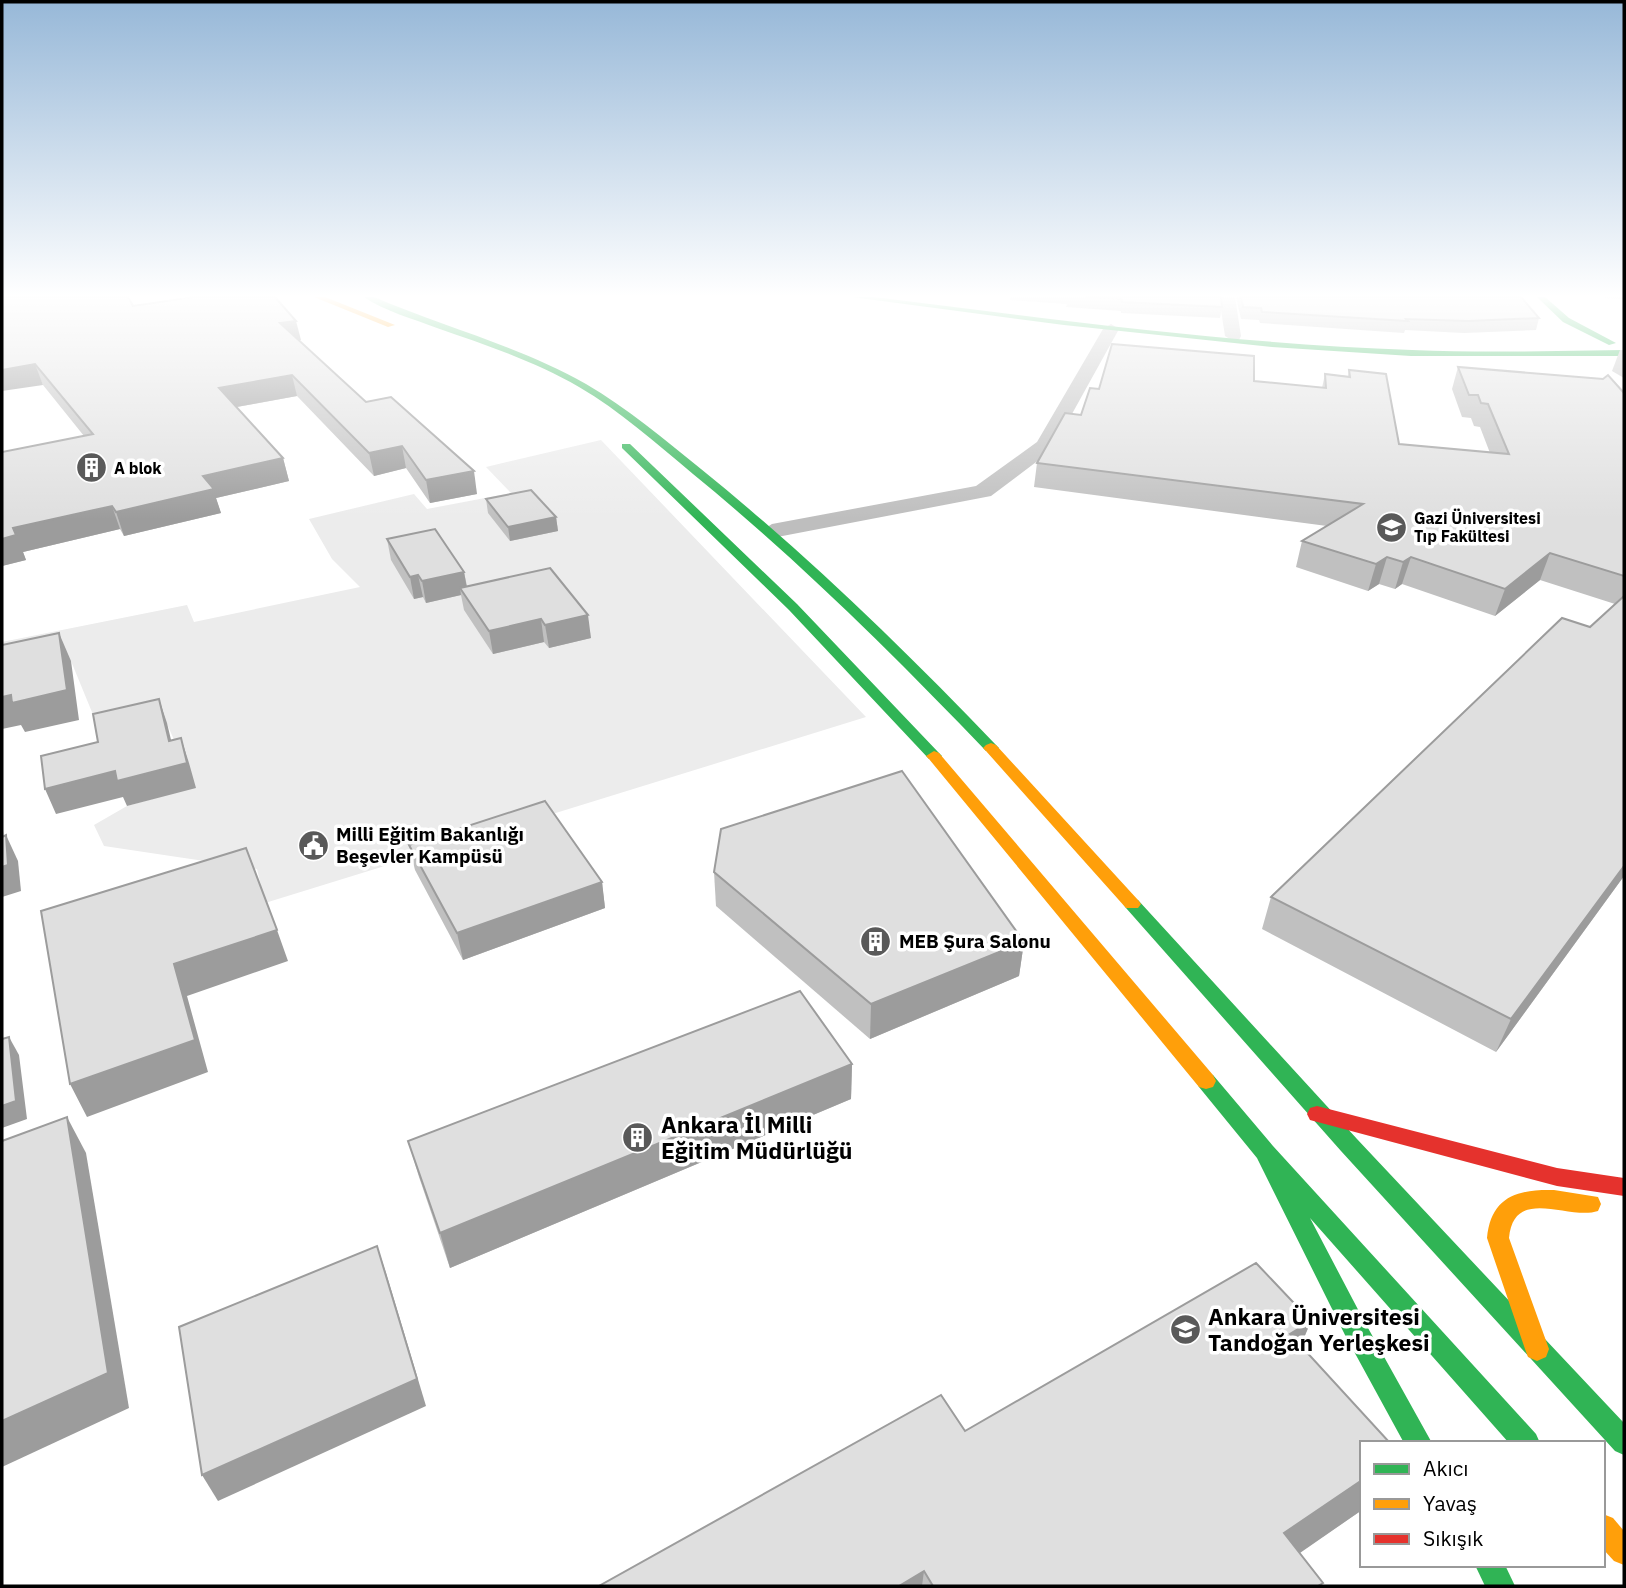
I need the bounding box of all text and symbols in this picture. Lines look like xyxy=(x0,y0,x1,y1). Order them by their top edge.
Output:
building icon: A blok xyxy=(74,451,108,485)
place label: A blok xyxy=(114,458,162,478)
place label: Gazi Üniversitesi Tıp Fakültesi xyxy=(1414,508,1541,546)
school or university icon: Gazi Üniversitesi Tıp Fakültesi xyxy=(1374,510,1408,544)
place label: Milli Eğitim Bakanlığı Beşevler Kampüsü xyxy=(336,822,524,868)
public building icon: Milli Eğitim Bakanlığı Beşevler Kampüsü xyxy=(296,828,330,862)
building icon: MEB Şura Salonu xyxy=(859,924,893,958)
place label: MEB Şura Salonu xyxy=(899,929,1051,953)
place label: Ankara İl Milli Eğitim Müdürlüğü xyxy=(661,1109,852,1165)
building icon: Ankara İl Milli Eğitim Müdürlüğü xyxy=(621,1121,655,1155)
place label: Ankara Üniversitesi Tandoğan Yerleşkesi xyxy=(1208,1301,1430,1357)
school or university icon: Ankara Üniversitesi Tandoğan Yerleşkesi xyxy=(1168,1313,1202,1347)
legend xyxy=(1360,1441,1605,1567)
text: Akıcı xyxy=(1423,1454,1469,1482)
text: Yavaş xyxy=(1423,1489,1477,1517)
text: Sıkışık xyxy=(1423,1524,1483,1552)

